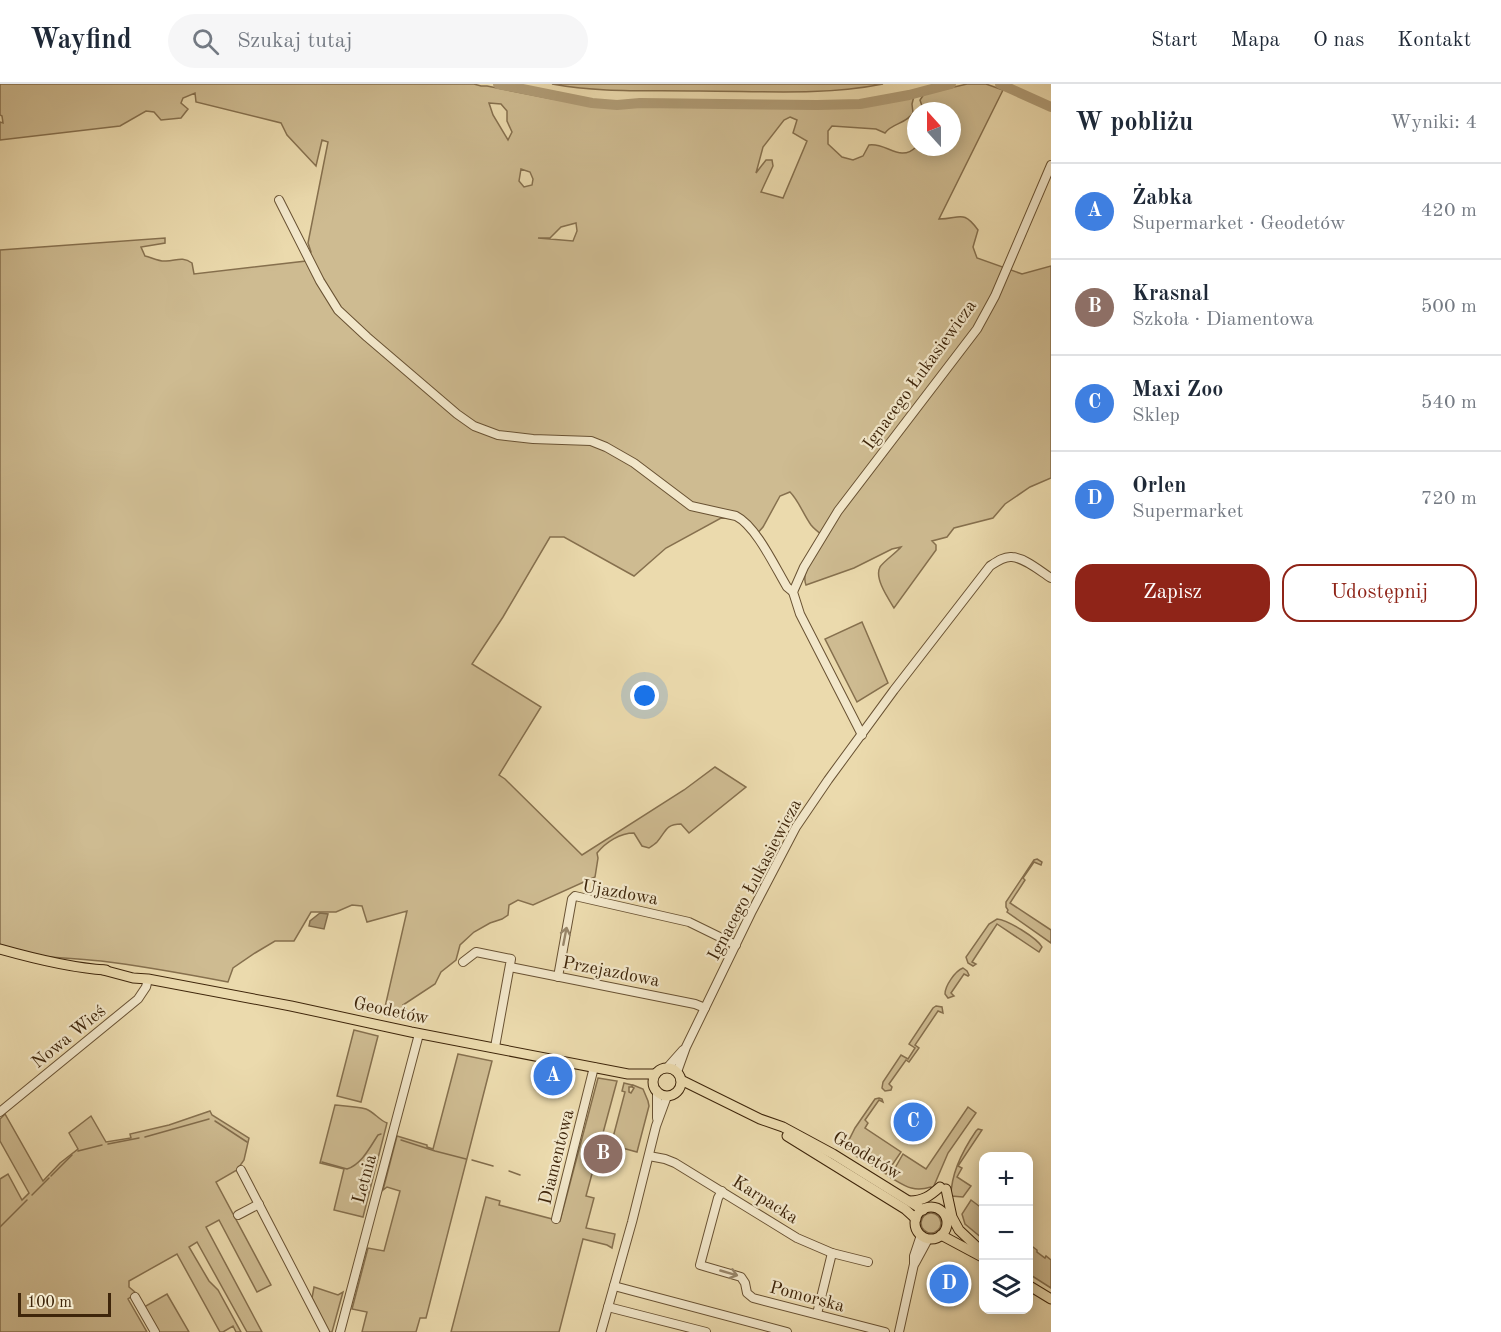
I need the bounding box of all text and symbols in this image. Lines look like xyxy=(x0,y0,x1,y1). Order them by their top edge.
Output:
search box xyxy=(168,14,588,68)
icon: search xyxy=(189,25,222,58)
text: Wayfind xyxy=(30,27,132,55)
text: Szukaj tutaj xyxy=(237,30,353,52)
text: Start xyxy=(1151,30,1198,51)
text: Mapa xyxy=(1231,30,1280,51)
text: O nas xyxy=(1313,30,1364,51)
text: Kontakt xyxy=(1397,30,1471,51)
north arrow xyxy=(907,102,961,156)
text: W pobliżu xyxy=(1075,110,1193,136)
text: Wyniki: 4 xyxy=(1390,113,1477,133)
text: Żabka xyxy=(1132,187,1193,209)
text: A xyxy=(1087,201,1102,221)
text: 420 m xyxy=(1421,201,1477,221)
text: Supermarket · Geodetów xyxy=(1132,214,1345,234)
text: Krasnal xyxy=(1132,283,1209,305)
street label: Ignacego Łukasiewicza xyxy=(860,297,980,453)
text: B xyxy=(1087,297,1102,317)
text: 500 m xyxy=(1421,297,1477,317)
text: Szkoła · Diamentowa xyxy=(1132,310,1314,330)
text: Maxi Zoo xyxy=(1132,379,1223,401)
text: C xyxy=(1088,393,1101,413)
text: 540 m xyxy=(1421,393,1477,413)
text: Sklep xyxy=(1132,406,1180,426)
text: Orlen xyxy=(1132,475,1187,497)
text: D xyxy=(1087,489,1102,509)
text: 720 m xyxy=(1421,489,1477,509)
text: Supermarket xyxy=(1132,502,1243,522)
button: Zapisz xyxy=(1075,564,1270,622)
button: Udostępnij xyxy=(1282,564,1477,622)
your location xyxy=(630,681,659,710)
street label: Ignacego Łukasiewicza xyxy=(705,796,805,964)
street label: Ujazdowa xyxy=(581,877,660,909)
one-way arrow xyxy=(560,927,571,946)
street label: Przejazdowa xyxy=(561,954,661,990)
street label: Geodetów xyxy=(352,994,430,1028)
street label: Nowa Wieś xyxy=(29,1002,109,1072)
pin: A xyxy=(534,1054,572,1098)
pin: C xyxy=(894,1100,932,1144)
street label: Diamentowa xyxy=(536,1108,578,1206)
street label: Geodetów xyxy=(829,1129,905,1183)
pin: B xyxy=(584,1132,622,1176)
street label: Letnia xyxy=(350,1152,380,1206)
map controls xyxy=(979,1152,1033,1314)
button: + xyxy=(979,1152,1033,1206)
street label: Karpacka xyxy=(729,1173,801,1227)
button: − xyxy=(979,1206,1033,1260)
button: layers xyxy=(979,1260,1033,1314)
pin: D xyxy=(930,1262,968,1306)
one-way arrow xyxy=(720,1268,739,1279)
street label: Pomorska xyxy=(768,1278,847,1316)
scale bar xyxy=(18,1290,111,1318)
text: 100 m xyxy=(27,1295,72,1311)

